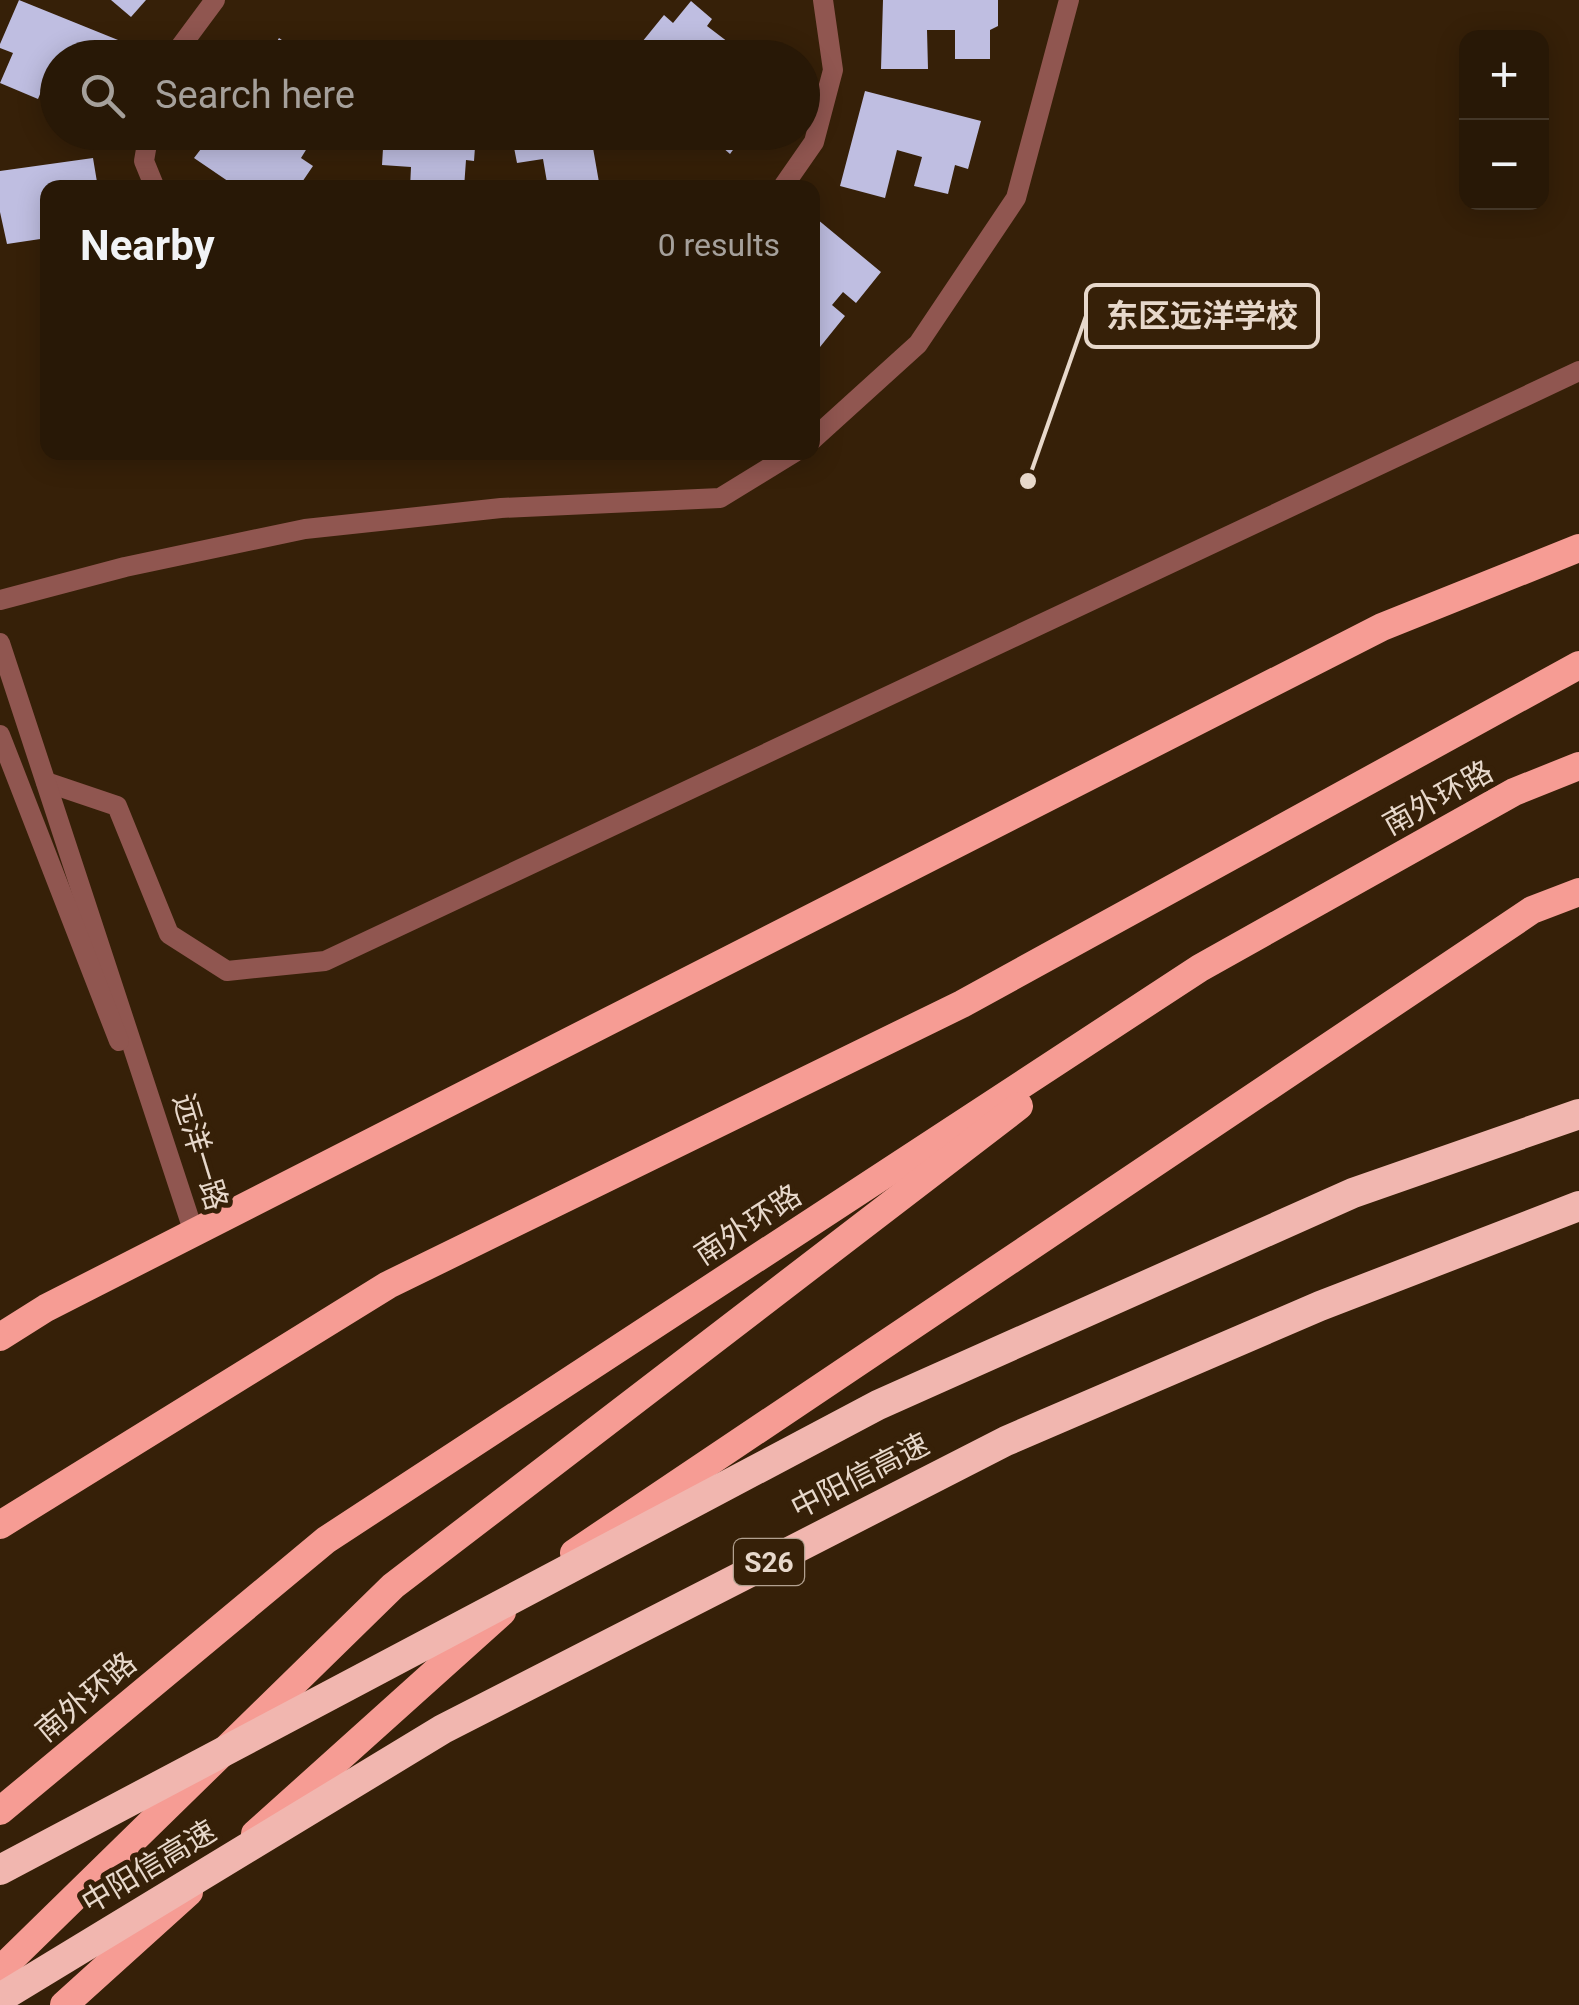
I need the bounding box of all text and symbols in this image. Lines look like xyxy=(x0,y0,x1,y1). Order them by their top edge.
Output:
map controls xyxy=(1459,30,1549,210)
button: + xyxy=(1459,30,1549,120)
search box xyxy=(40,40,820,150)
icon: search xyxy=(75,68,130,123)
text: Search here xyxy=(155,73,355,117)
button: − xyxy=(1459,120,1549,210)
text: Nearby xyxy=(80,221,215,270)
text: 0 results xyxy=(658,226,780,264)
callout: 东区远洋学校 xyxy=(1086,285,1318,347)
text: 东区远洋学校 xyxy=(1106,297,1298,335)
street label: 南外环路 xyxy=(1377,753,1499,842)
street label: 远洋一路 xyxy=(166,1089,235,1214)
street label: 南外环路 xyxy=(688,1177,808,1272)
street label: 中阳信高速 xyxy=(785,1426,935,1525)
road number: S26 xyxy=(734,1539,804,1585)
street label: 南外环路 xyxy=(28,1645,143,1749)
street label: 中阳信高速 xyxy=(75,1813,222,1920)

